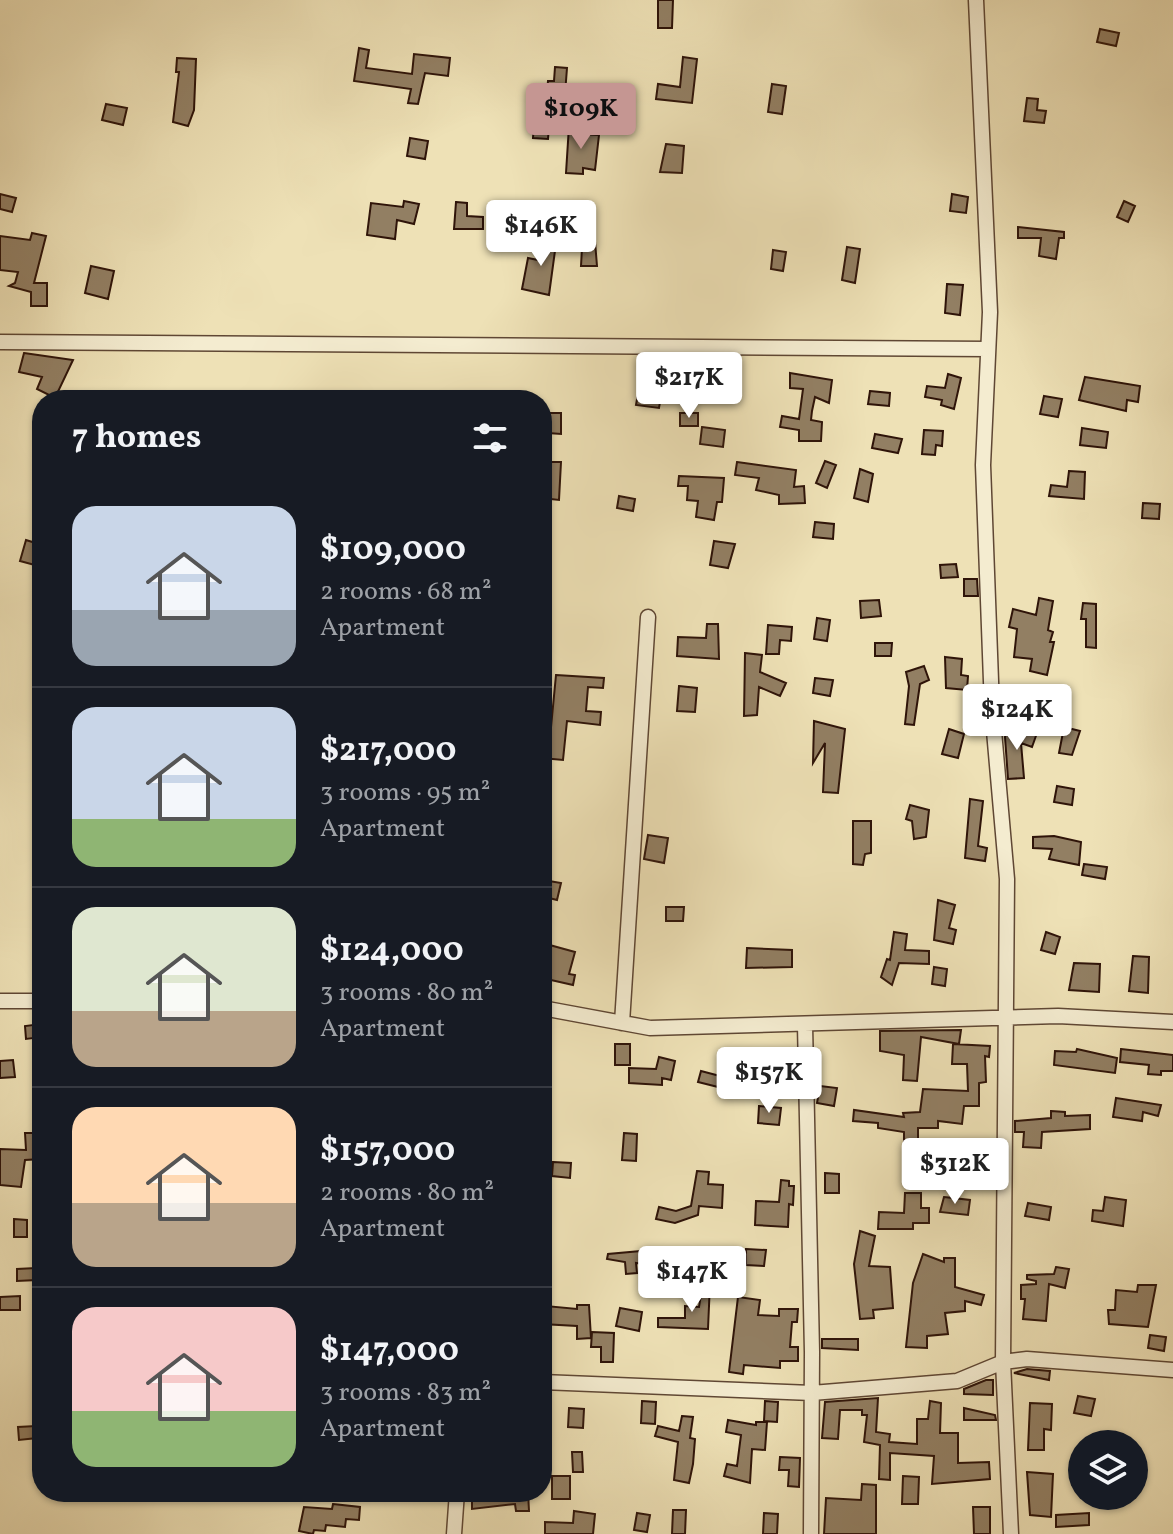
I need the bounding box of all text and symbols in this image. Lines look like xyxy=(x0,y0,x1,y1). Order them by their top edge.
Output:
pin: $109K xyxy=(525,83,637,151)
text: $109K xyxy=(544,91,618,127)
pin: $146K xyxy=(485,200,597,268)
text: $146K xyxy=(504,208,578,244)
pin: $217K xyxy=(633,352,745,420)
text: $217K xyxy=(654,360,724,396)
text: 7 homes xyxy=(72,415,201,462)
icon: filters xyxy=(468,416,512,460)
text: $109,000 xyxy=(320,527,466,574)
icon: home xyxy=(136,538,232,634)
text: 2 rooms · 68 m² xyxy=(320,574,492,610)
text: Apartment xyxy=(320,610,445,646)
pin: $124K xyxy=(961,684,1073,752)
text: $124K xyxy=(981,692,1053,728)
text: $217,000 xyxy=(320,728,456,775)
icon: home xyxy=(136,739,232,835)
text: 3 rooms · 95 m² xyxy=(320,775,490,811)
text: Apartment xyxy=(320,811,445,847)
text: $124,000 xyxy=(320,928,464,975)
icon: home xyxy=(136,939,232,1035)
text: 3 rooms · 80 m² xyxy=(320,975,493,1011)
text: Apartment xyxy=(320,1011,445,1047)
pin: $157K xyxy=(713,1047,825,1115)
text: $157K xyxy=(735,1055,803,1091)
text: $157,000 xyxy=(320,1128,455,1175)
pin: $312K xyxy=(899,1138,1011,1206)
icon: home xyxy=(136,1139,232,1235)
text: $312K xyxy=(920,1146,990,1182)
text: 2 rooms · 80 m² xyxy=(320,1175,494,1211)
text: Apartment xyxy=(320,1211,445,1247)
pin: $147K xyxy=(636,1246,748,1314)
text: $147K xyxy=(656,1254,728,1290)
text: $147,000 xyxy=(320,1328,459,1375)
icon: home xyxy=(136,1339,232,1435)
text: 3 rooms · 83 m² xyxy=(320,1375,491,1411)
text: Apartment xyxy=(320,1411,445,1447)
map controls xyxy=(1068,1430,1148,1510)
button: layers xyxy=(1068,1430,1148,1510)

